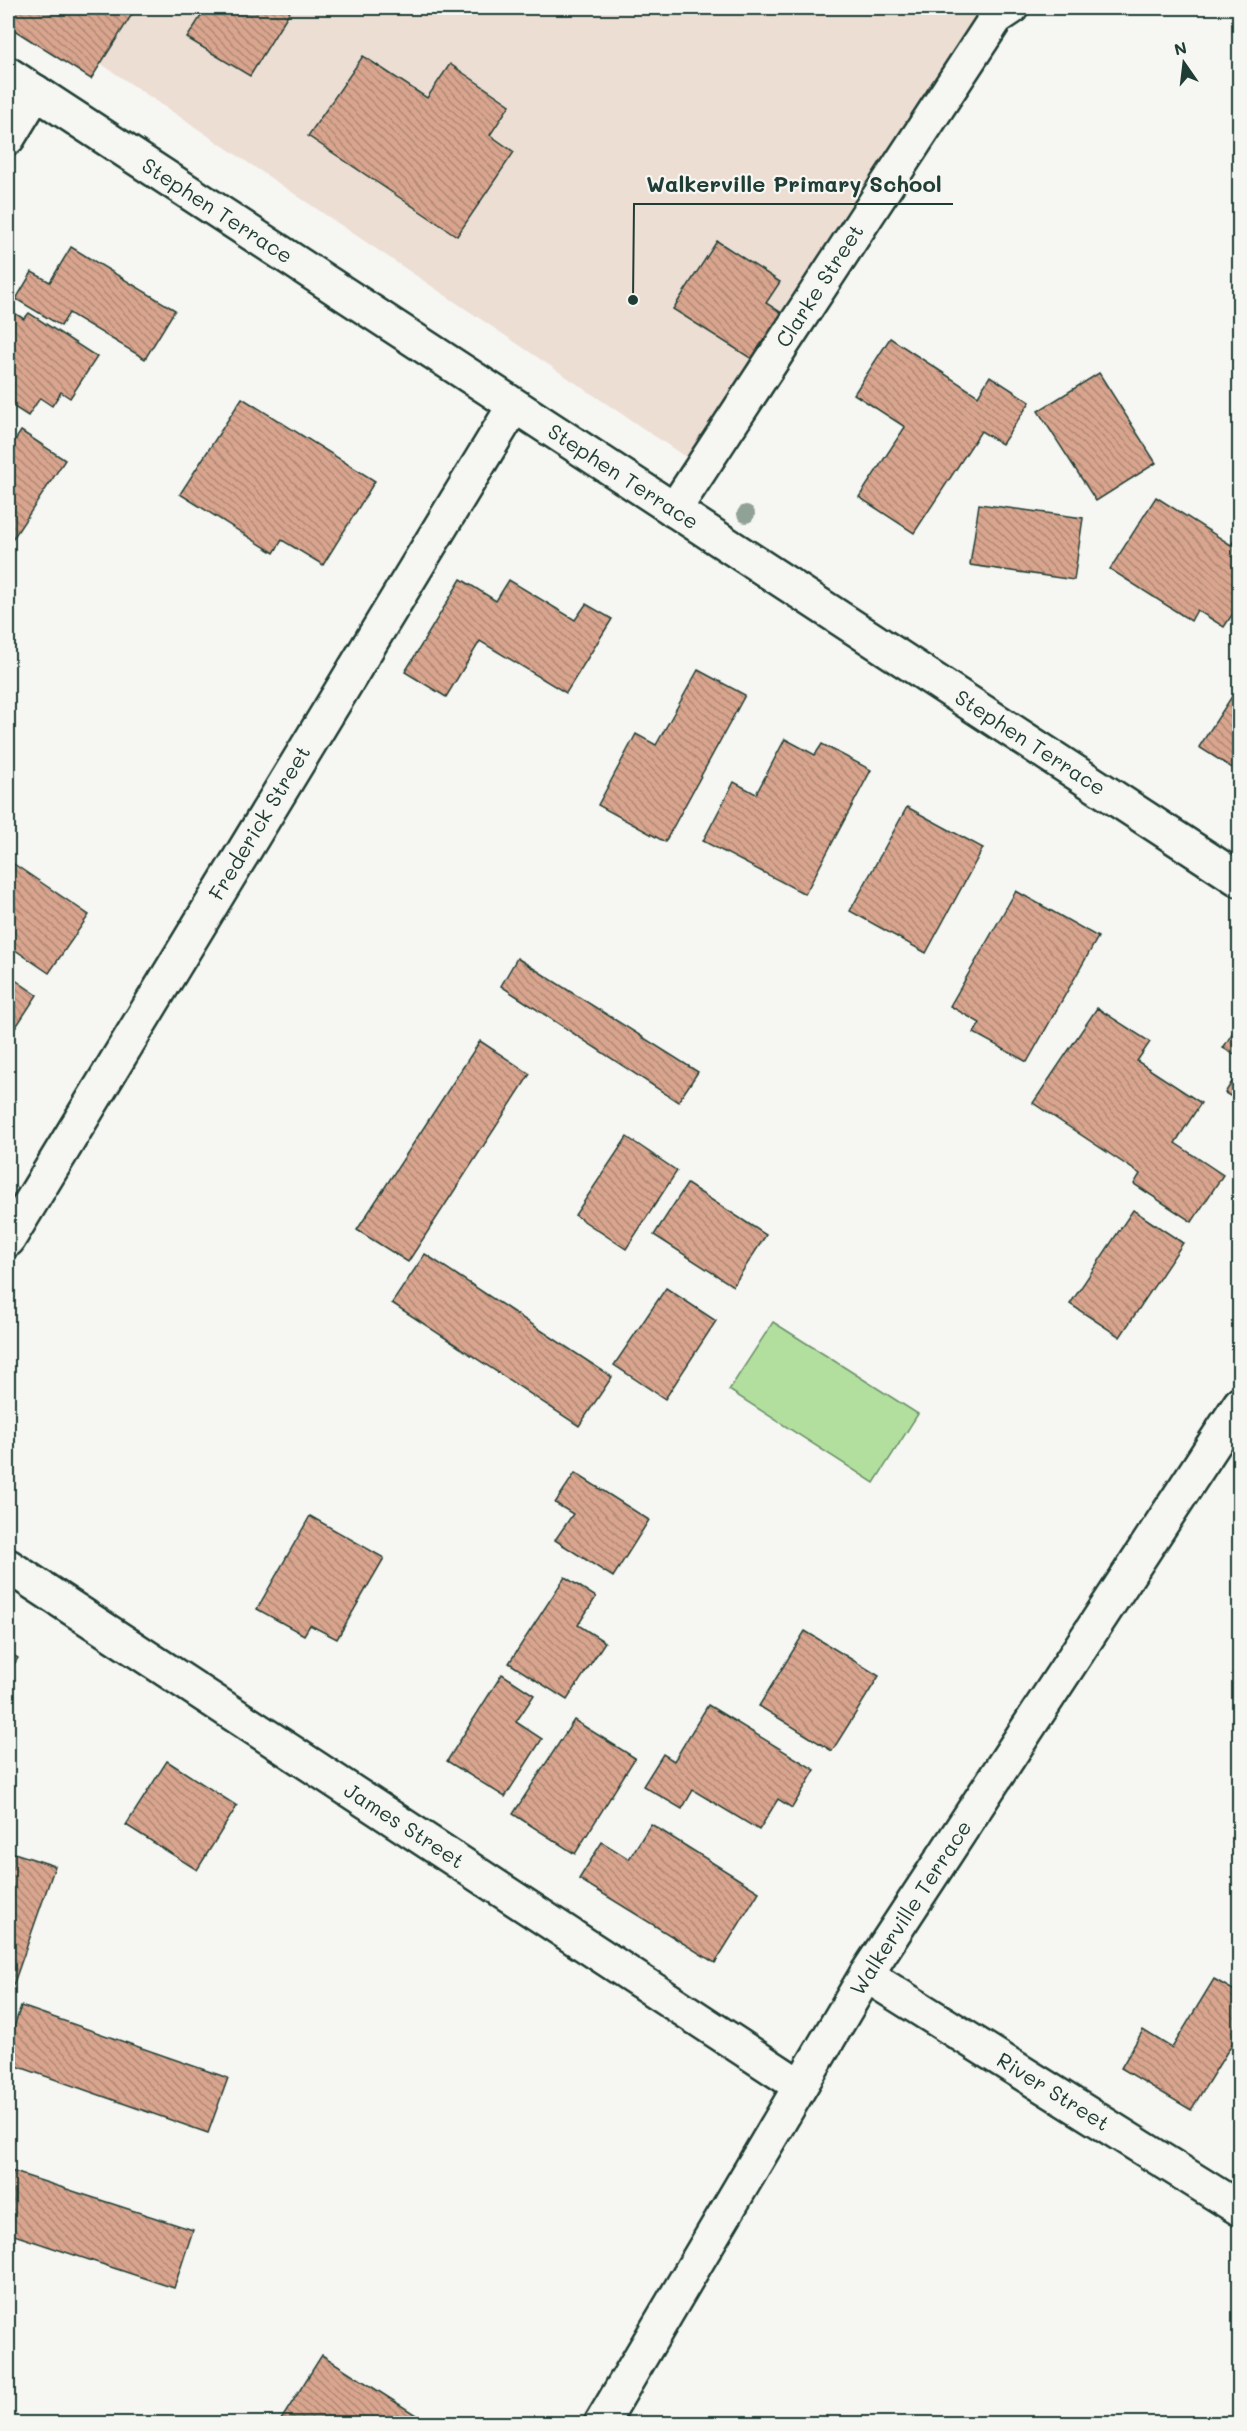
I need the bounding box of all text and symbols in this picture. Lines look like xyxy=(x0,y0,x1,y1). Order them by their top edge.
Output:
north arrow xyxy=(1154,33,1214,93)
text: N xyxy=(1172,36,1189,60)
street label: Stephen Terrace xyxy=(137,151,298,269)
callout: Walkerville Primary School xyxy=(634,164,953,204)
text: Walkerville Primary School xyxy=(646,169,942,198)
street label: Clarke Street xyxy=(769,218,869,352)
street label: Stephen Terrace xyxy=(543,417,704,535)
street label: Stephen Terrace xyxy=(950,683,1111,801)
street label: Frederick Street xyxy=(202,740,316,904)
street label: James Street xyxy=(340,1776,470,1874)
street label: Walkerville Terrace xyxy=(843,1814,976,2000)
street label: River Street xyxy=(992,2045,1115,2136)

